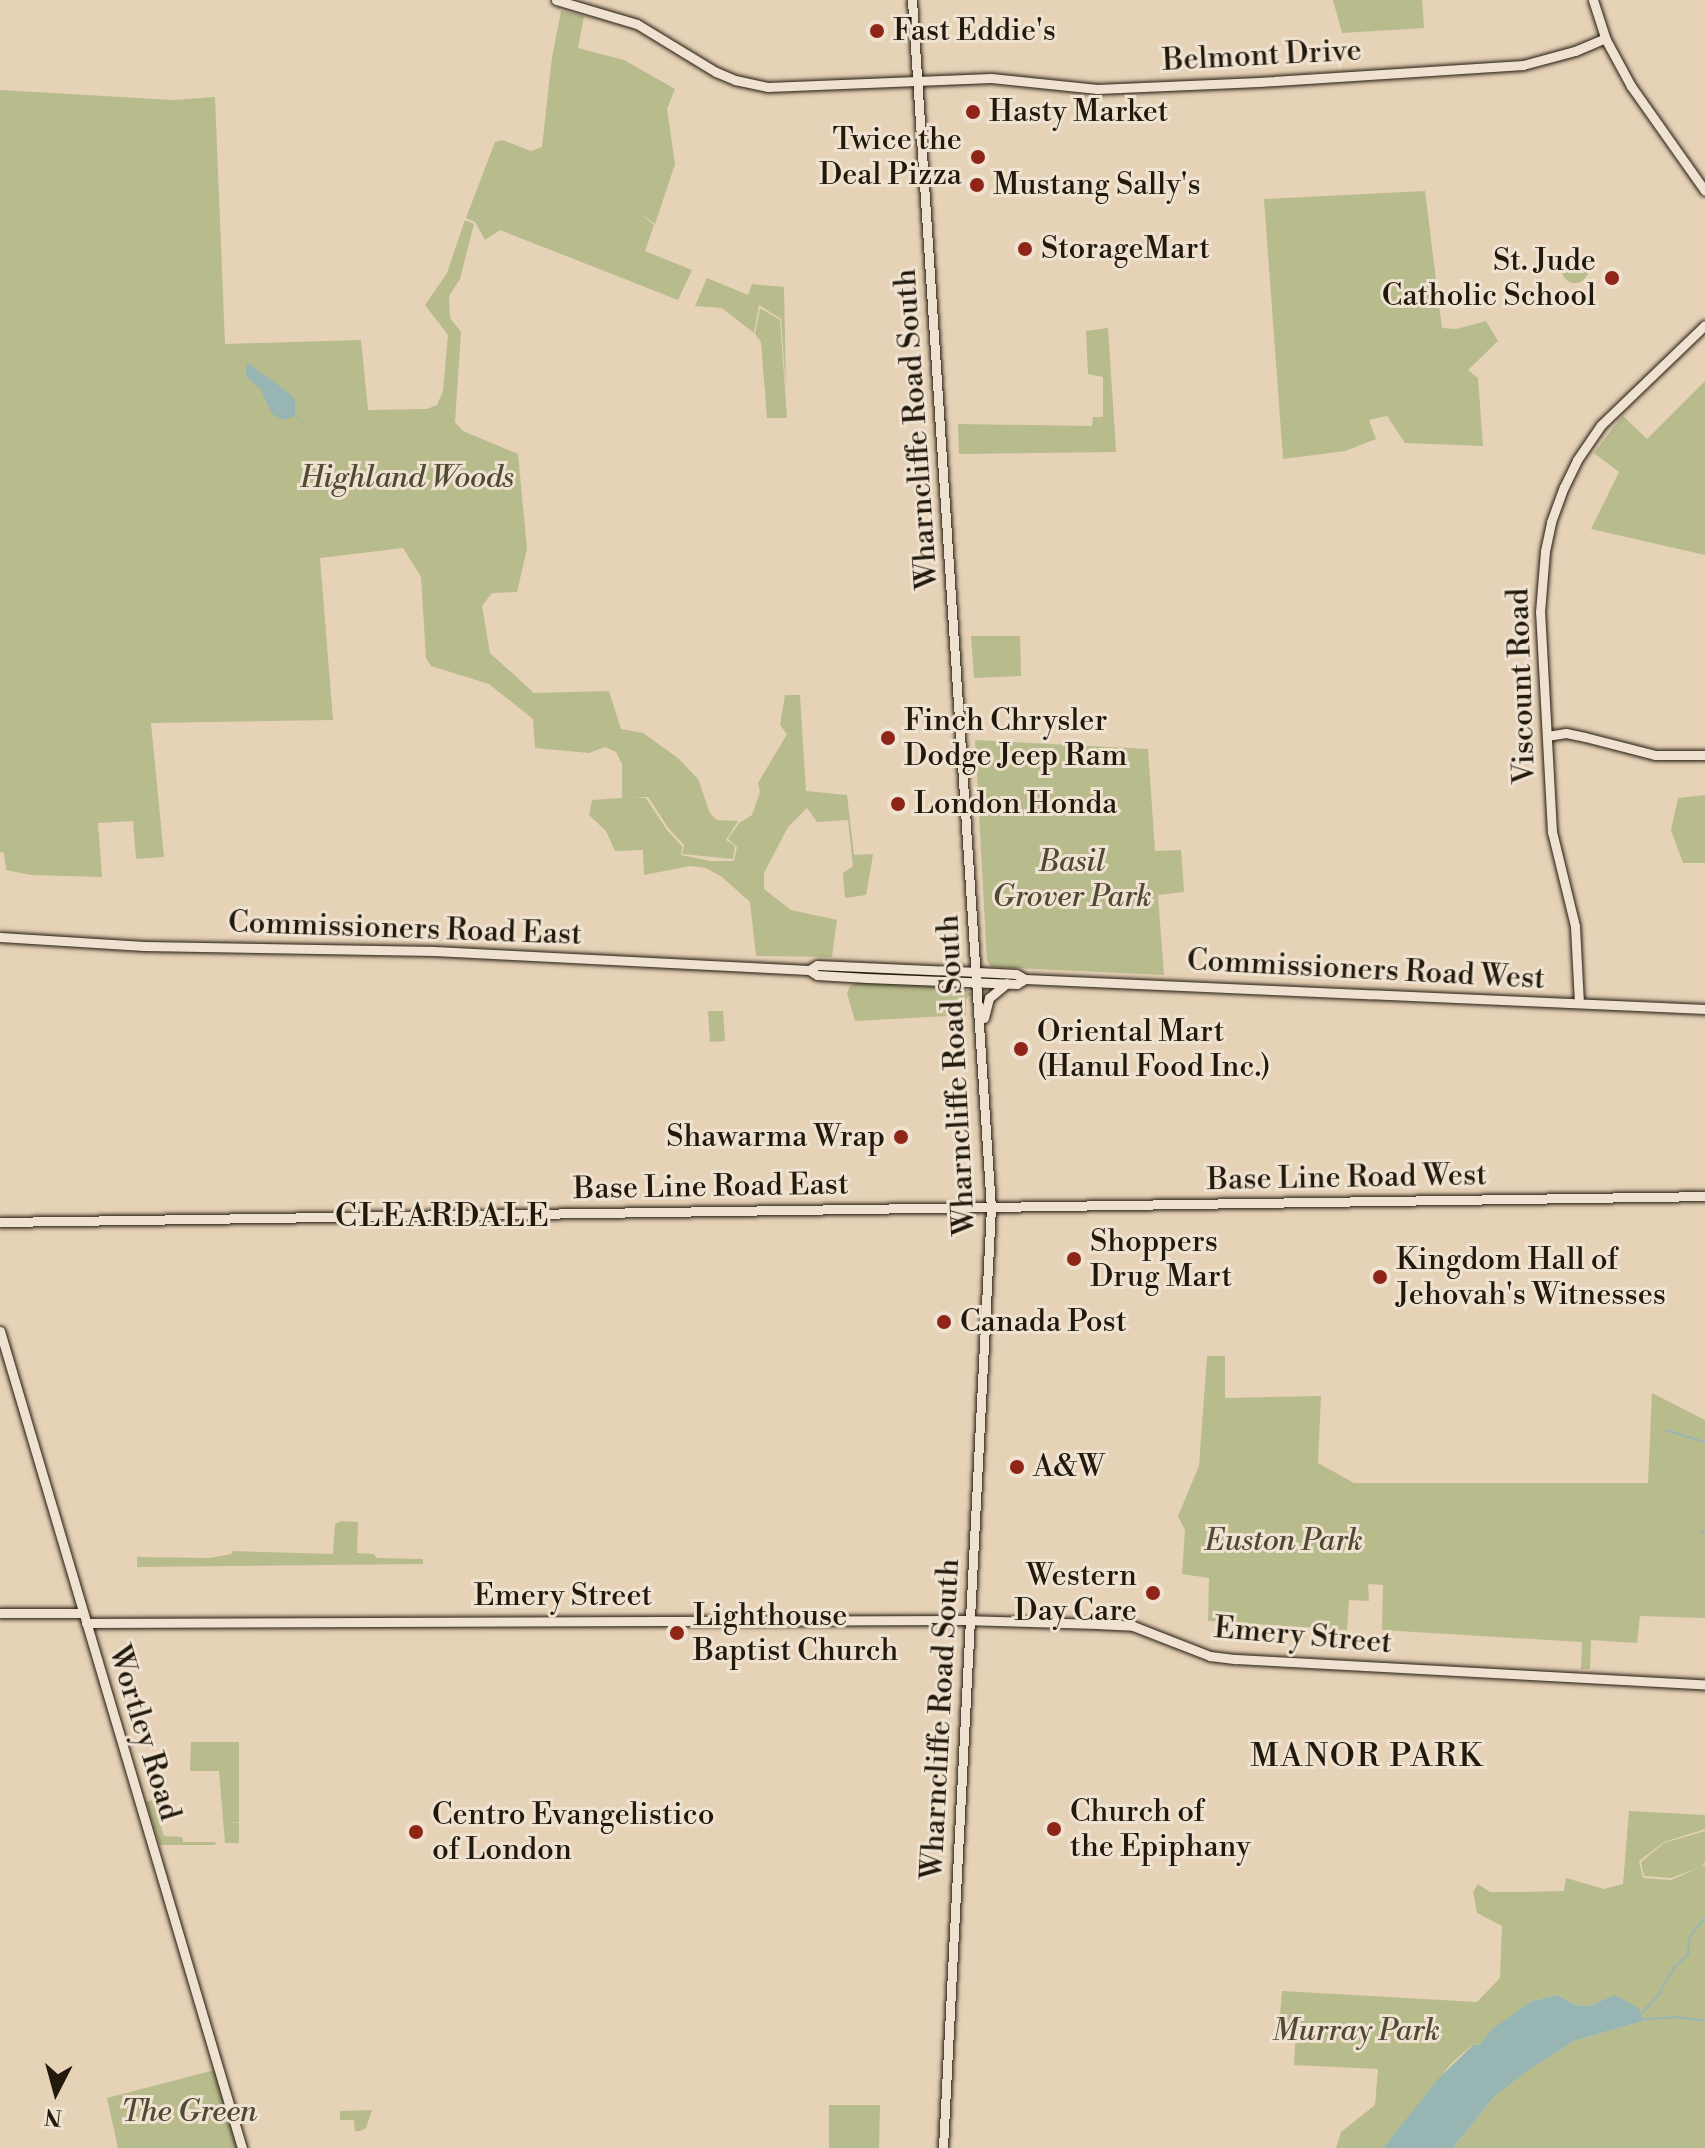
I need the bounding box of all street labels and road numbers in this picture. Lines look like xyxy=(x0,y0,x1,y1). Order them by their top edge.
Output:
street label: Belmont Drive xyxy=(1162,33,1362,79)
street label: Wharncliffe Road South xyxy=(888,268,946,590)
street label: Viscount Road xyxy=(1501,587,1543,785)
street label: Commissioners Road East xyxy=(228,905,582,953)
street label: Wharncliffe Road South xyxy=(931,914,983,1236)
street label: Commissioners Road West xyxy=(1186,943,1546,997)
street label: Base Line Road West xyxy=(1207,1158,1487,1198)
street label: Base Line Road East xyxy=(573,1167,849,1207)
street label: Wharncliffe Road South xyxy=(915,1558,967,1880)
street label: Emery Street xyxy=(474,1578,652,1614)
street label: Emery Street xyxy=(1213,1610,1393,1662)
street label: Wortley Road xyxy=(100,1641,188,1825)

